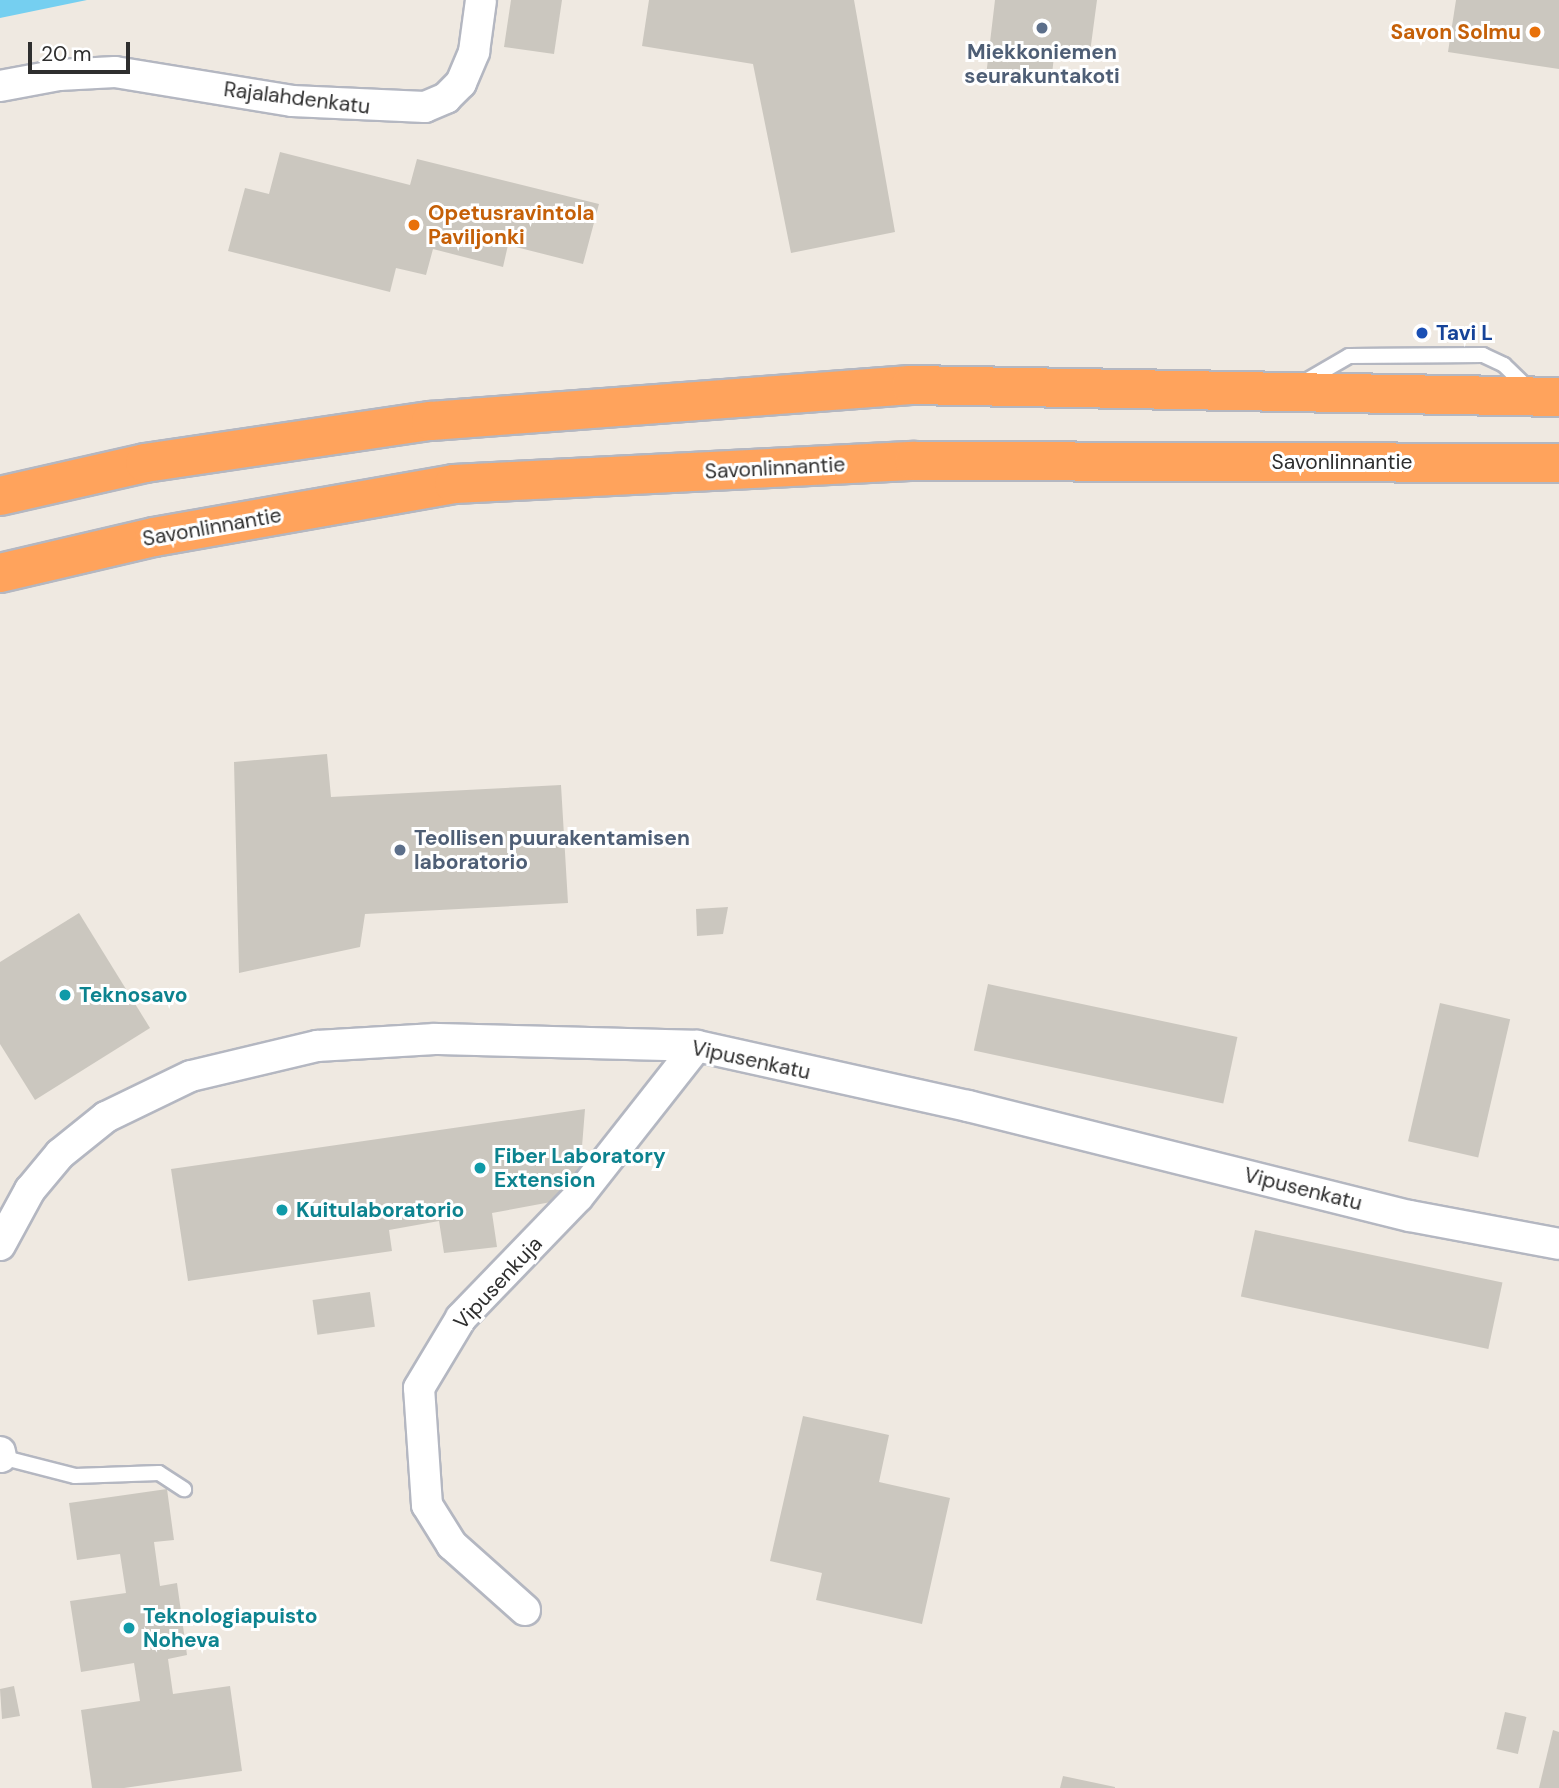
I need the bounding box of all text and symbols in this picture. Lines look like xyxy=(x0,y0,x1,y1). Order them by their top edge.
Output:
place label: Savon Solmu xyxy=(1390,19,1521,45)
marker: Miekkoniemen seurakuntakoti xyxy=(1034,20,1050,36)
marker: Savon Solmu xyxy=(1527,24,1543,40)
scale bar xyxy=(32,28,133,72)
place label: Miekkoniemen seurakuntakoti xyxy=(964,39,1120,89)
text: 20 m xyxy=(41,40,92,68)
street label: Rajalahdenkatu xyxy=(222,77,372,119)
place label: Opetusravintola Paviljonki xyxy=(428,200,595,250)
marker: Opetusravintola Paviljonki xyxy=(406,217,422,233)
place label: Tavi L xyxy=(1436,320,1493,346)
marker: Tavi L xyxy=(1414,325,1430,341)
street label: Savonlinnantie xyxy=(1272,449,1412,475)
street label: Savonlinnantie xyxy=(704,452,846,484)
street label: Savonlinnantie xyxy=(140,502,284,552)
place label: Teollisen puurakentamisen laboratorio xyxy=(414,825,690,875)
marker: Teollisen puurakentamisen laboratorio xyxy=(392,842,408,858)
place label: Teknosavo xyxy=(79,982,188,1008)
marker: Teknosavo xyxy=(57,987,73,1003)
street label: Vipusenkatu xyxy=(689,1035,813,1085)
place label: Fiber Laboratory Extension xyxy=(494,1143,666,1193)
marker: Fiber Laboratory Extension xyxy=(472,1160,488,1176)
street label: Vipusenkatu xyxy=(1241,1162,1365,1216)
place label: Kuitulaboratorio xyxy=(296,1197,464,1223)
marker: Kuitulaboratorio xyxy=(274,1202,290,1218)
street label: Vipusenkuja xyxy=(449,1231,547,1335)
place label: Teknologiapuisto Noheva xyxy=(143,1603,317,1653)
marker: Teknologiapuisto Noheva xyxy=(121,1620,137,1636)

